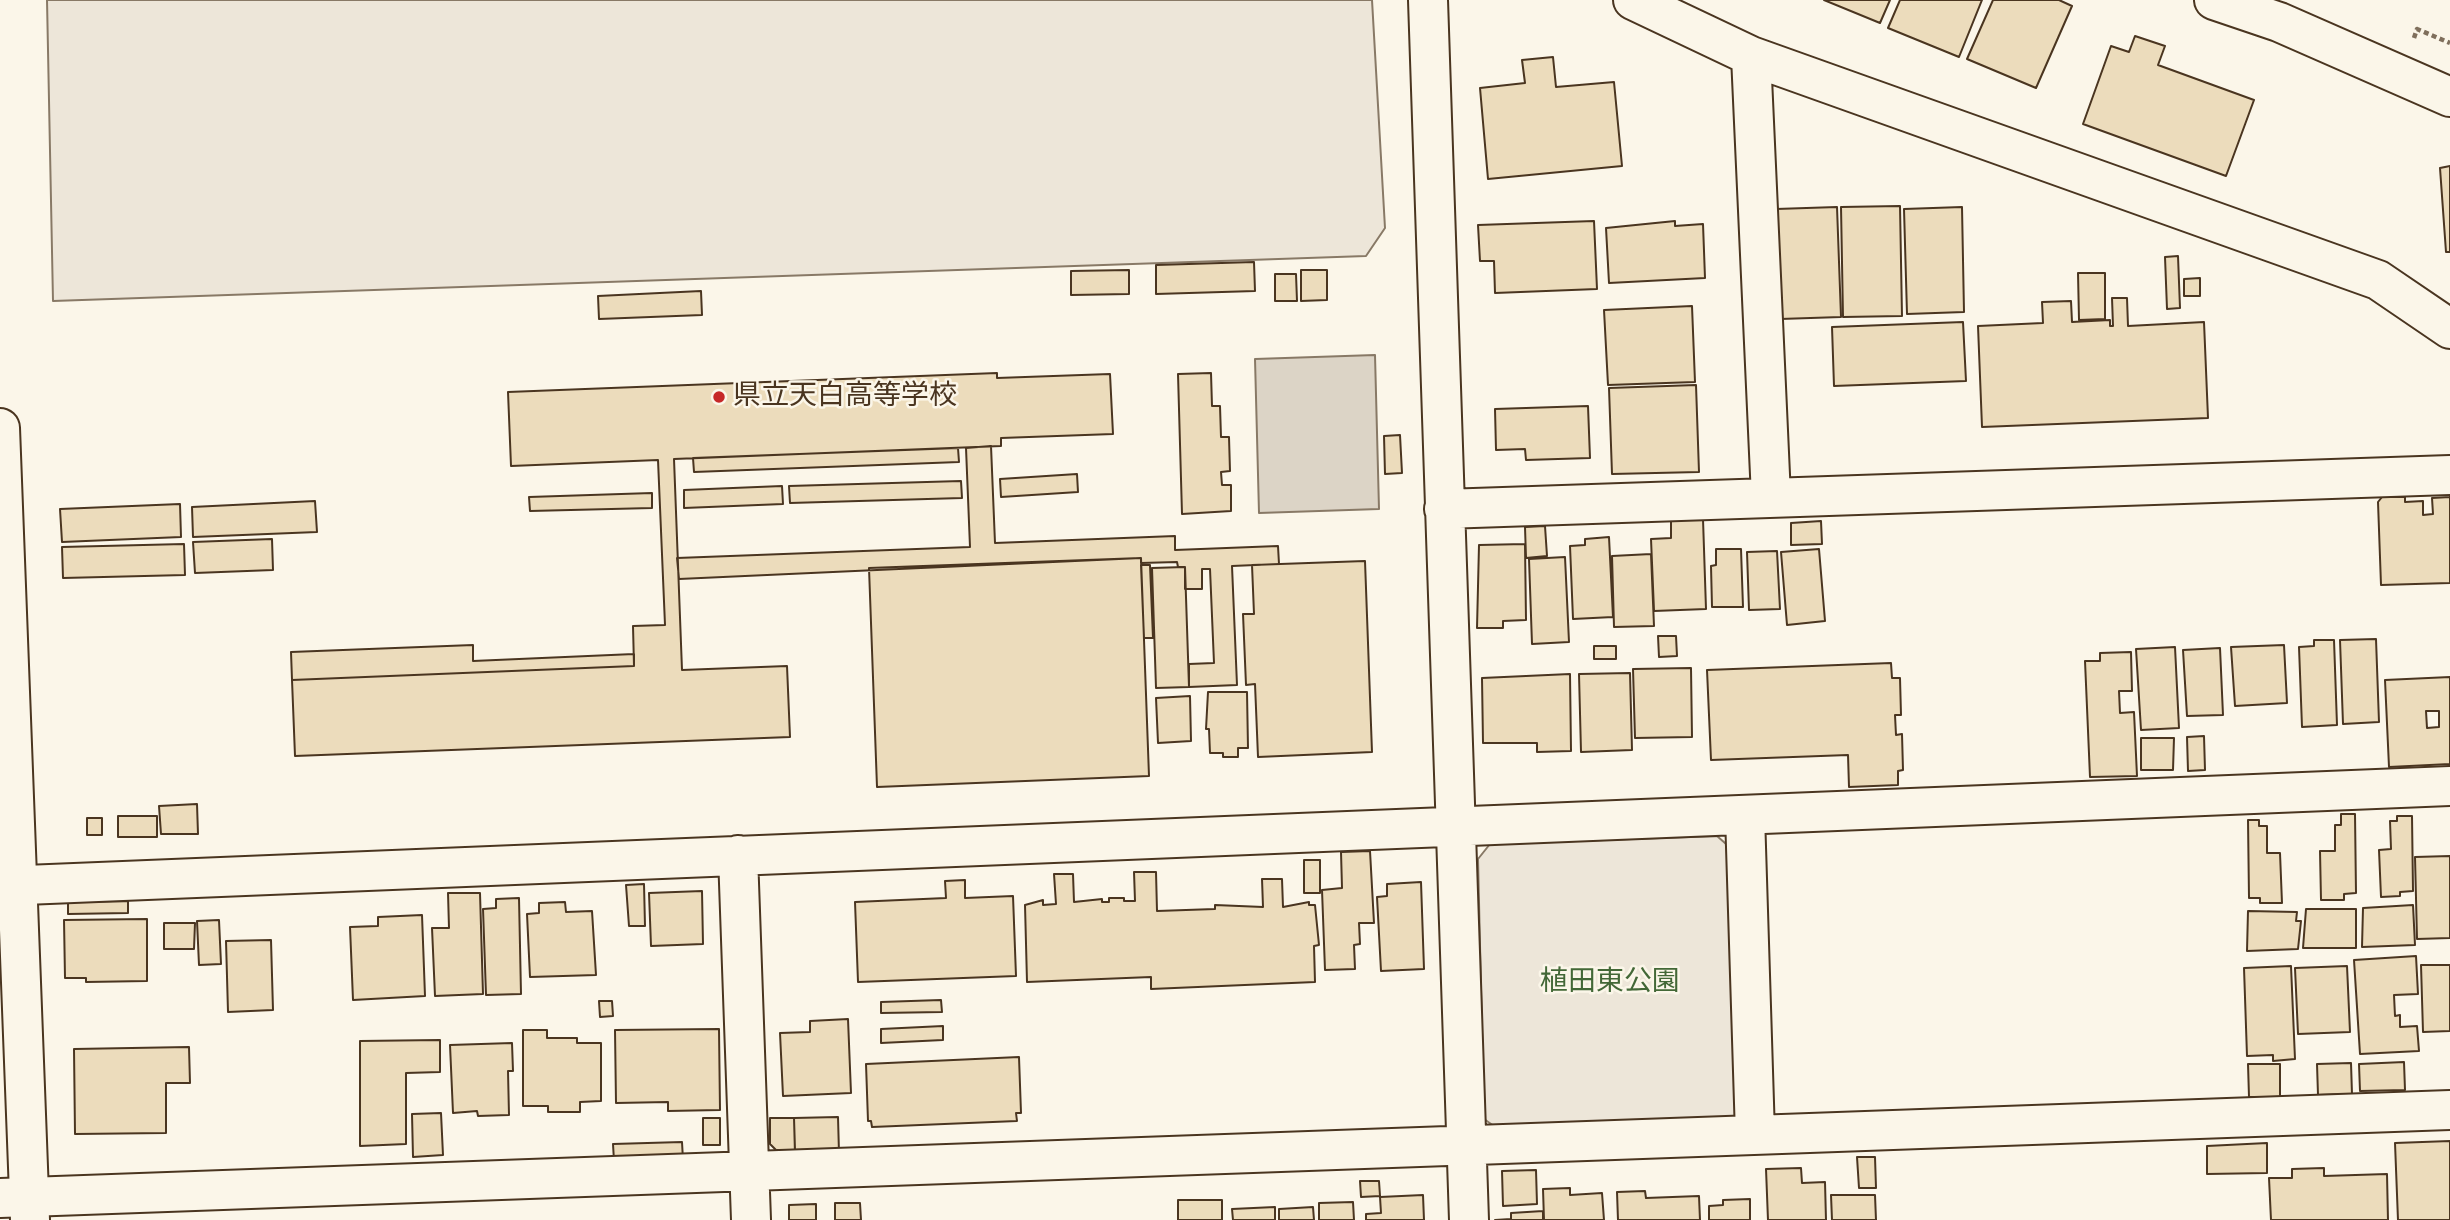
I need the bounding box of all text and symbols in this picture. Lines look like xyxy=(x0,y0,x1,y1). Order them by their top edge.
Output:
place label: 県立天白高等学校 xyxy=(733,380,957,414)
marker: 県立天白高等学校 xyxy=(711,389,727,405)
park label: 植田東公園 xyxy=(1540,966,1680,1000)

